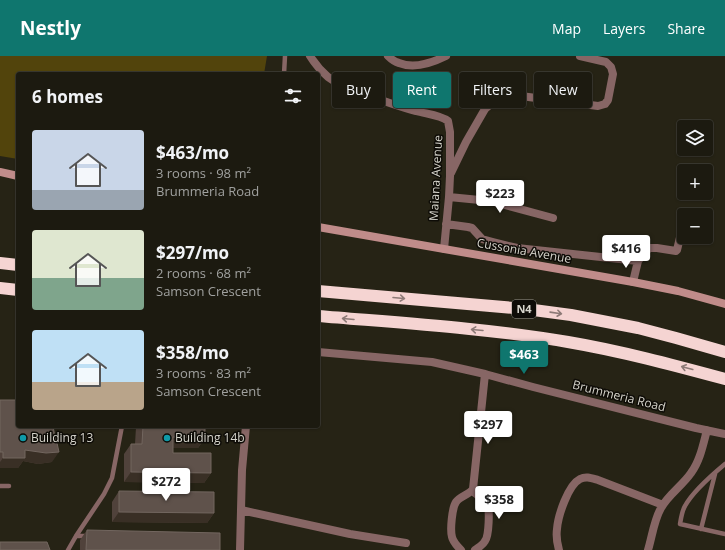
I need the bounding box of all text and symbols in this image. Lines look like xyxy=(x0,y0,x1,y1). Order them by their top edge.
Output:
text: Nestly xyxy=(20,15,81,41)
text: Map xyxy=(552,19,581,38)
text: Layers xyxy=(603,19,645,38)
text: Share xyxy=(667,19,705,38)
chip: Buy xyxy=(332,72,385,108)
chip: Rent xyxy=(393,72,451,108)
chip: Filters xyxy=(459,72,526,108)
chip: New xyxy=(534,72,592,108)
text: 6 homes xyxy=(32,85,103,108)
icon: filters xyxy=(282,85,304,107)
map controls xyxy=(677,120,713,244)
button: layers xyxy=(677,120,713,156)
street label: Maiana Avenue xyxy=(425,134,446,221)
text: $463/mo xyxy=(156,141,229,164)
icon: home xyxy=(64,146,112,194)
text: 3 rooms · 98 m² xyxy=(156,164,251,182)
button: + xyxy=(677,164,713,200)
pin: $223 xyxy=(476,180,524,214)
text: Brummeria Road xyxy=(156,182,259,200)
text: $223 xyxy=(485,184,515,202)
button: − xyxy=(677,208,713,244)
street label: Cussonia Avenue xyxy=(476,234,573,267)
pin: $416 xyxy=(602,235,650,269)
text: $416 xyxy=(611,239,641,257)
text: $297/mo xyxy=(156,241,229,264)
icon: home xyxy=(64,246,112,294)
text: 2 rooms · 68 m² xyxy=(156,264,251,282)
text: Samson Crescent xyxy=(156,282,261,300)
one-way arrow xyxy=(392,294,405,302)
road number: N4 xyxy=(512,300,536,318)
one-way arrow xyxy=(549,309,562,317)
one-way arrow xyxy=(342,315,355,322)
one-way arrow xyxy=(471,327,484,334)
text: $358/mo xyxy=(156,341,229,364)
pin: $463 xyxy=(500,341,548,375)
text: $463 xyxy=(509,345,539,363)
icon: home xyxy=(64,346,112,394)
text: 3 rooms · 83 m² xyxy=(156,364,251,382)
one-way arrow xyxy=(681,364,694,372)
street label: Brummeria Road xyxy=(571,376,667,415)
text: Samson Crescent xyxy=(156,382,261,400)
pin: $297 xyxy=(464,411,512,445)
text: $297 xyxy=(473,415,503,433)
place label: Building 13 xyxy=(31,429,93,446)
place label: Building 14b xyxy=(175,429,245,446)
marker: Building 13 xyxy=(18,433,28,443)
marker: Building 14b xyxy=(162,433,172,443)
pin: $272 xyxy=(142,468,190,502)
text: $272 xyxy=(151,472,181,490)
pin: $358 xyxy=(475,486,523,520)
text: $358 xyxy=(484,490,514,508)

